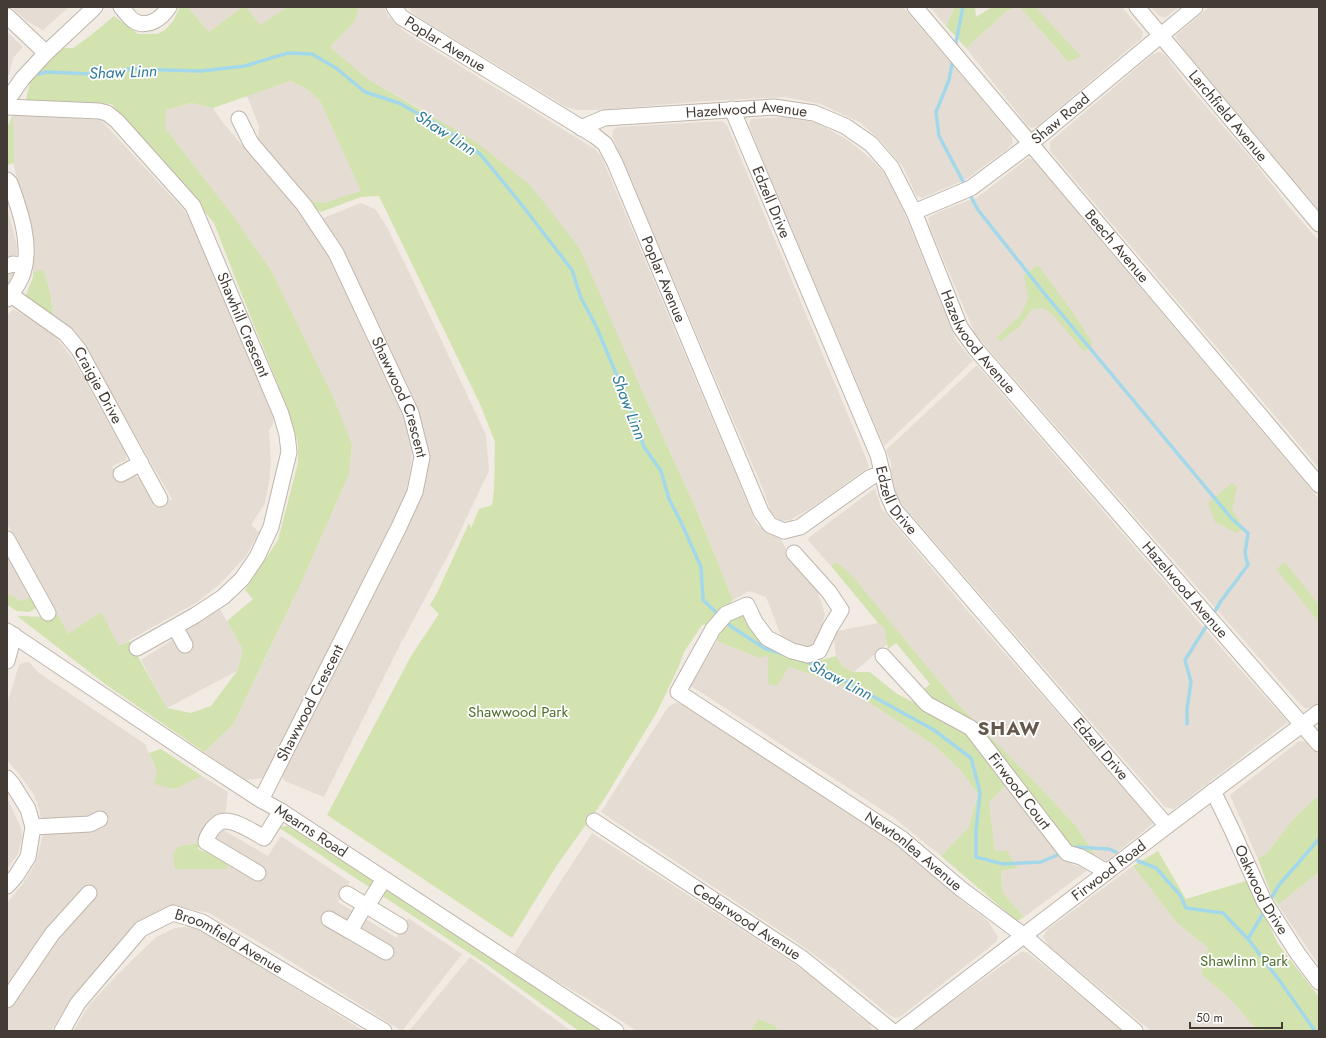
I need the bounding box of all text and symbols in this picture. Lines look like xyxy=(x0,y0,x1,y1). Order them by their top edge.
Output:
street label: Poplar Avenue xyxy=(400,11,490,78)
water label: Shaw Linn xyxy=(89,59,157,85)
street label: Larchfield Avenue xyxy=(1183,65,1273,166)
street label: Shaw Road xyxy=(1026,88,1095,150)
street label: Hazelwood Avenue xyxy=(685,96,809,124)
water label: Shaw Linn xyxy=(411,105,481,161)
street label: Edzell Drive xyxy=(746,163,796,242)
street label: Beech Avenue xyxy=(1080,205,1155,288)
street label: Poplar Avenue xyxy=(636,233,692,326)
street label: Shawhill Crescent xyxy=(211,269,275,381)
street label: Hazelwood Avenue xyxy=(935,287,1021,399)
street label: Shawwood Crescent xyxy=(366,333,433,460)
street label: Craigie Drive xyxy=(68,343,128,428)
water label: Shaw Linn xyxy=(606,371,652,443)
street label: Edzell Drive xyxy=(870,464,923,540)
street label: Hazelwood Avenue xyxy=(1137,536,1233,643)
street label: Shawwood Crescent xyxy=(271,640,349,765)
water label: Shaw Linn xyxy=(805,654,877,706)
park label: Shawwood Park xyxy=(468,701,568,723)
street label: Edzell Drive xyxy=(1068,713,1134,785)
district label: SHAW xyxy=(977,715,1041,742)
street label: Firwood Court xyxy=(983,748,1056,835)
street label: Mearns Road xyxy=(270,799,352,863)
street label: Newtonlea Avenue xyxy=(860,806,967,897)
street label: Firwood Road xyxy=(1067,835,1151,906)
street label: Oakwood Drive xyxy=(1229,841,1294,939)
street label: Cedarwood Avenue xyxy=(688,878,806,966)
street label: Broomfield Avenue xyxy=(172,903,287,979)
park label: Shawlinn Park xyxy=(1200,950,1288,972)
scale bar xyxy=(1190,1004,1282,1030)
text: 50 m xyxy=(1196,1009,1223,1027)

